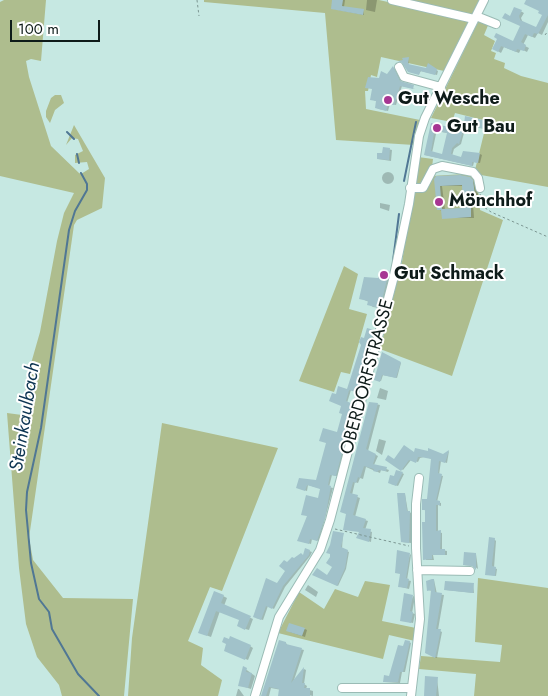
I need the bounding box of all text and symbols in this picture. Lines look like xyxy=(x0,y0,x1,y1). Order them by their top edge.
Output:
scale bar xyxy=(12,10,102,42)
text: 100 m xyxy=(18,18,59,40)
place label: Gut Wesche xyxy=(398,89,500,111)
marker: Gut Wesche xyxy=(382,94,394,106)
place label: Gut Bau xyxy=(447,117,515,139)
marker: Gut Bau xyxy=(431,122,443,134)
place label: Mönchhof xyxy=(449,191,532,213)
marker: Mönchhof xyxy=(433,196,445,208)
place label: Gut Schmack xyxy=(394,264,504,286)
marker: Gut Schmack xyxy=(378,269,390,281)
street label: OBERDORFSTRASSE xyxy=(337,297,399,457)
water label: Steinkaulbach xyxy=(6,361,46,473)

